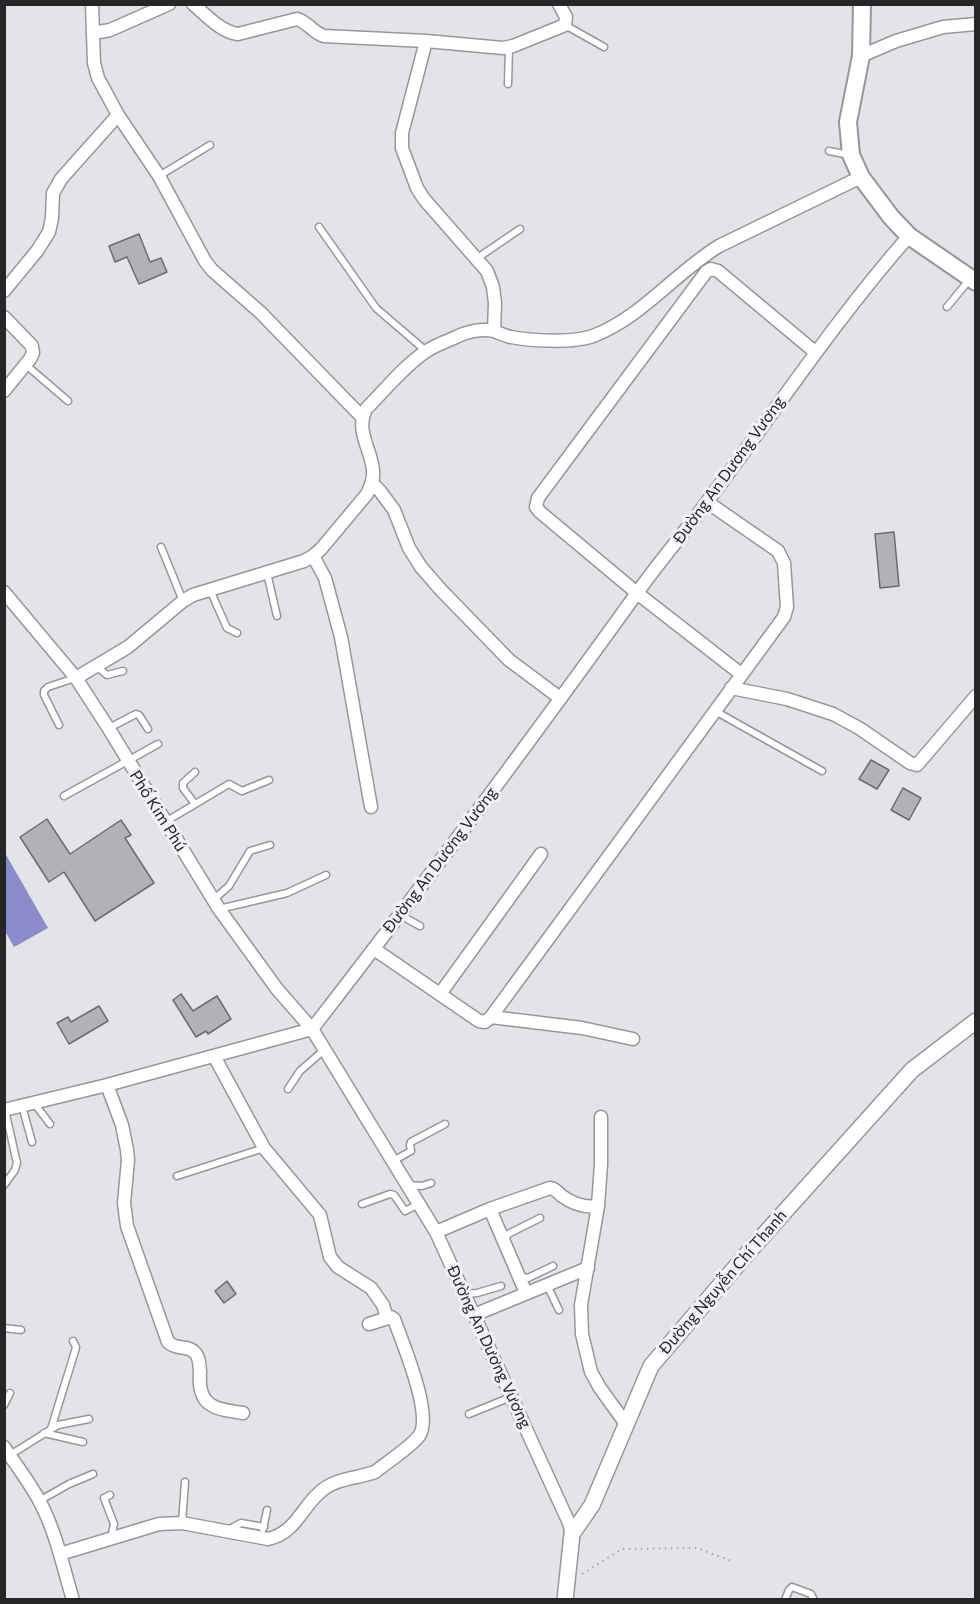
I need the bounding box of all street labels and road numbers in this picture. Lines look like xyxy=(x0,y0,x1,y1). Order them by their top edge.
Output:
street label: Đường An Dương Vương xyxy=(669,393,789,547)
street label: Phố Kim Phú xyxy=(126,767,190,855)
street label: Đường An Dương Vương xyxy=(379,783,501,937)
street label: Đường Nguyễn Chí Thanh xyxy=(655,1206,791,1358)
street label: Đường An Dương Vương xyxy=(443,1263,535,1431)

